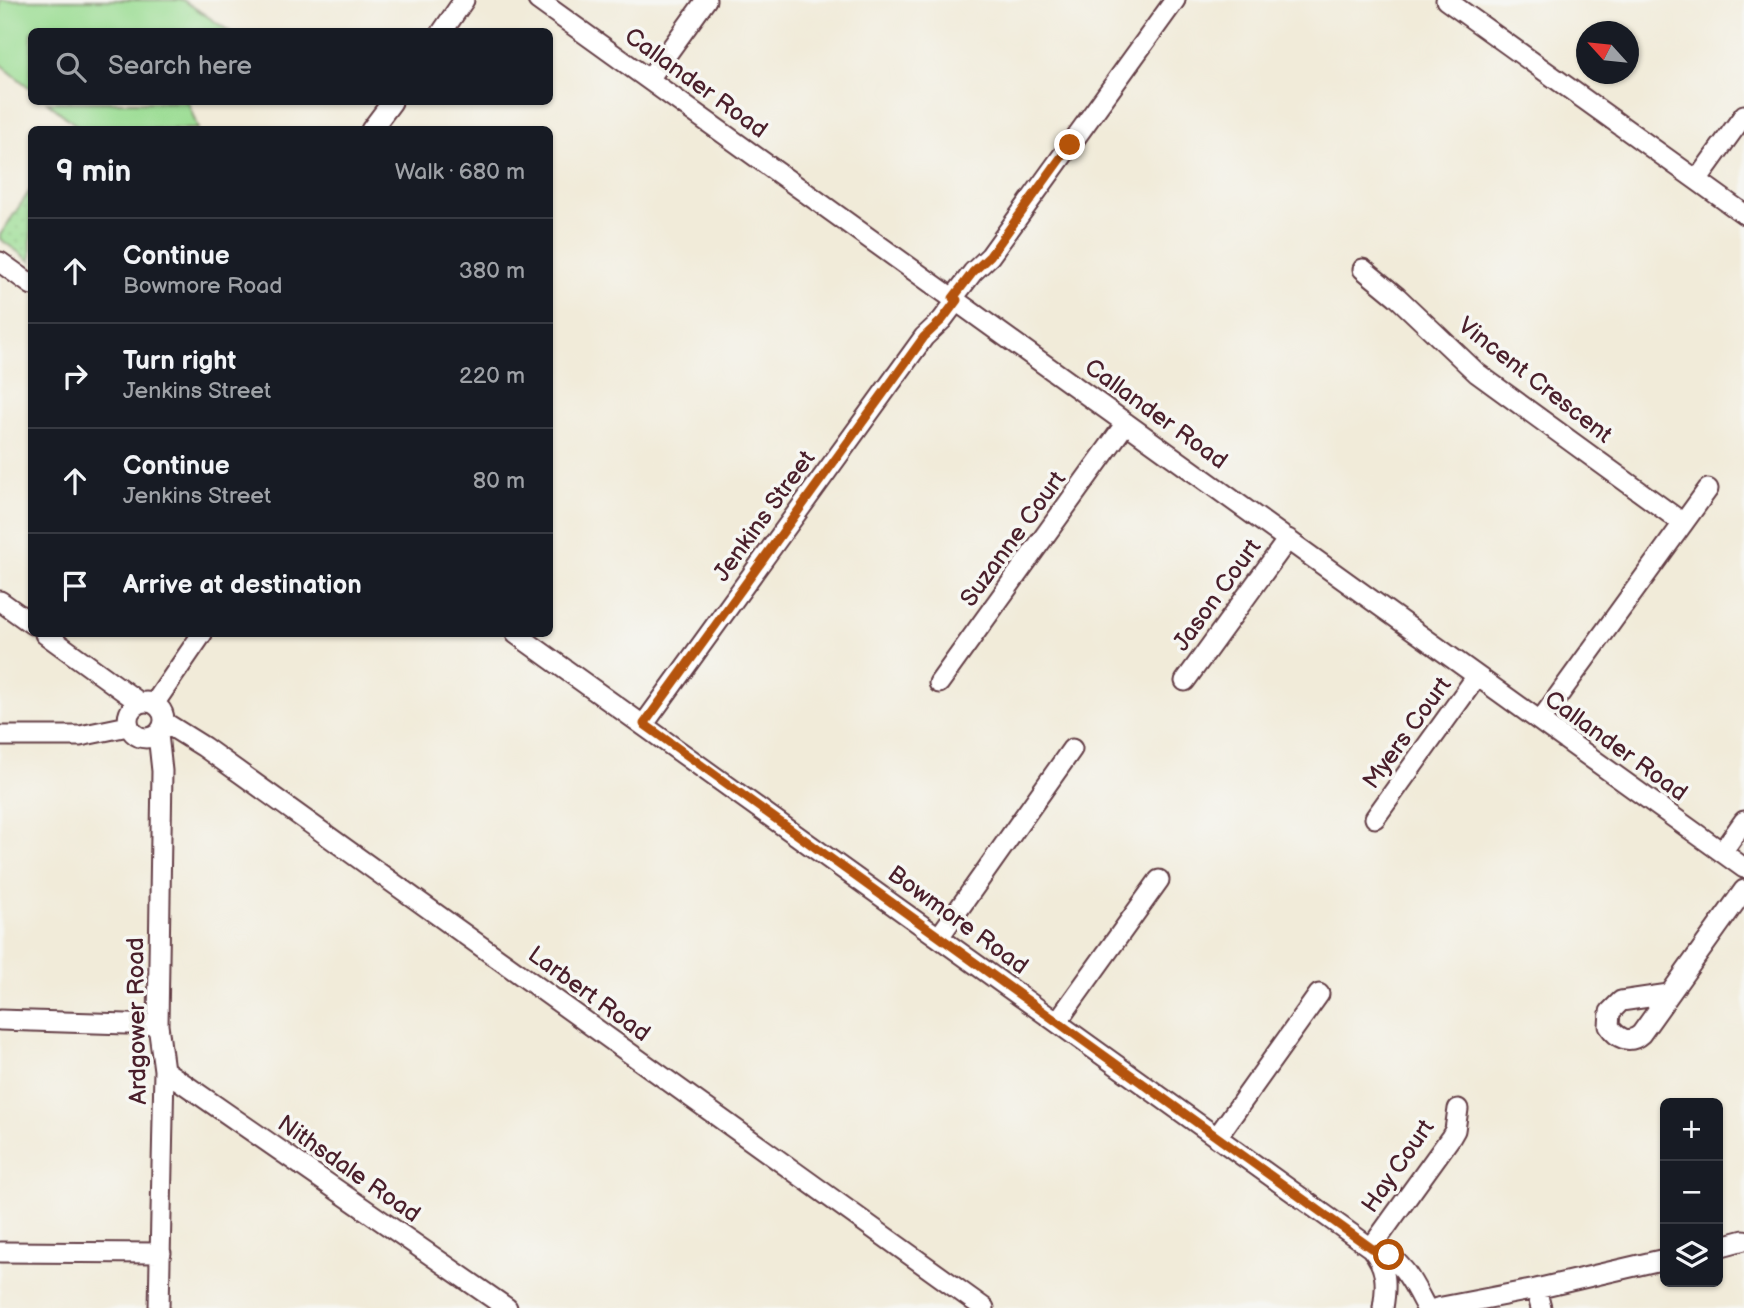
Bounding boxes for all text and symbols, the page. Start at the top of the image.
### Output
street label: Callander Road [619,21,773,145]
north arrow [1576,21,1639,84]
search box [28,28,553,105]
icon: search [52,48,90,86]
text: Search here [108,51,252,82]
route end [1054,129,1085,160]
text: 9 min [56,154,131,190]
text: Walk · 680 m [395,158,525,186]
text: Continue [123,241,230,272]
icon: ahead [56,252,94,290]
text: 380 m [459,257,525,285]
text: Bowmore Road [123,272,283,300]
street label: Vincent Crescent [1452,311,1618,450]
text: Turn right [123,346,236,377]
street label: Callander Road [1079,352,1233,476]
icon: right [56,357,94,395]
text: 220 m [459,362,525,390]
text: Jenkins Street [123,377,271,405]
street label: Jenkins Street [707,444,822,587]
text: Continue [123,451,230,482]
icon: ahead [56,462,94,500]
street label: Suzanne Court [954,465,1072,612]
text: 80 m [473,467,525,495]
text: Jenkins Street [123,482,271,510]
street label: Jason Court [1167,533,1268,657]
icon: arrive [56,567,94,605]
text: Arrive at destination [123,570,362,601]
street label: Myers Court [1357,671,1458,795]
street label: Callander Road [1539,684,1693,808]
street label: Bowmore Road [882,859,1034,981]
street label: Ardgower Road [121,937,153,1105]
street label: Larbert Road [522,940,656,1048]
map controls [1660,1098,1723,1287]
button: + [1660,1098,1723,1161]
street label: Nithsdale Road [272,1109,426,1229]
street label: Hay Court [1355,1113,1441,1218]
button: − [1660,1161,1723,1224]
button: layers [1660,1224,1723,1287]
route start [1373,1239,1404,1270]

